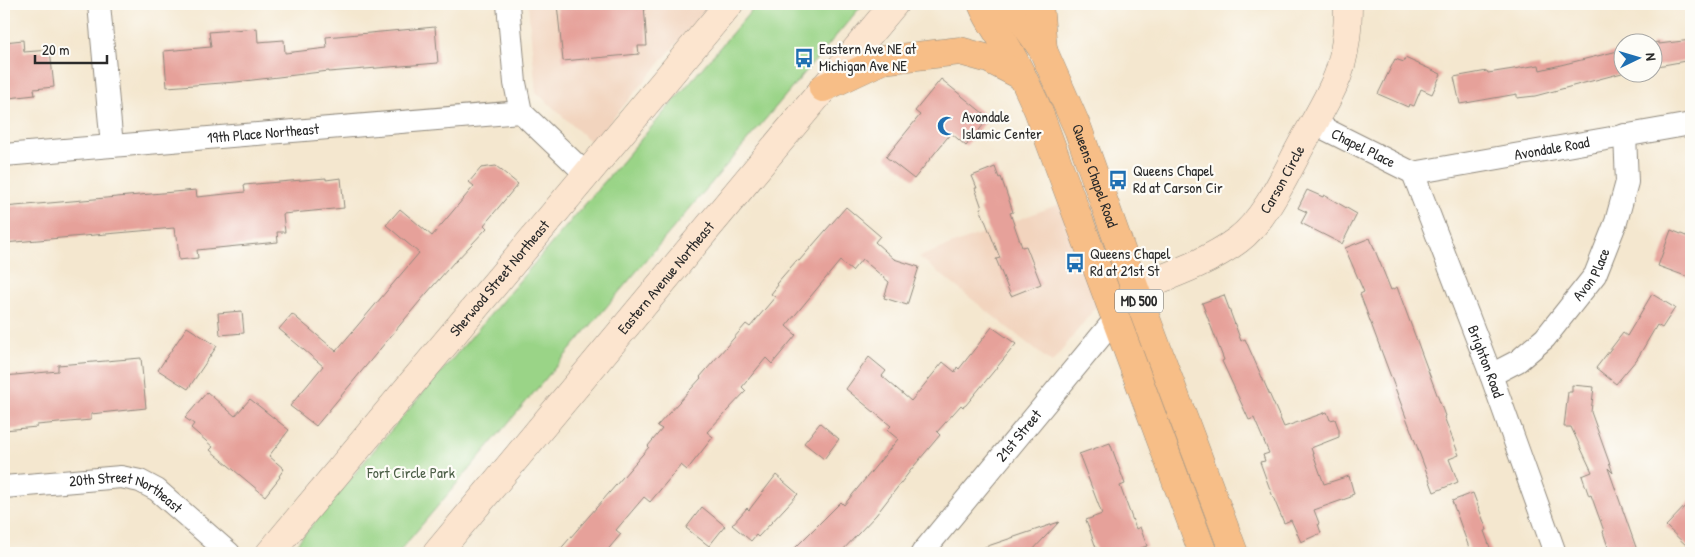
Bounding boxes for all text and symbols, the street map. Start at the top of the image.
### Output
scale bar [35,32,108,64]
north arrow [1612,32,1662,82]
place label: Eastern Ave NE at Michigan Ave NE [819,38,917,76]
text: 20 m [42,39,69,60]
bus stop icon: Eastern Ave NE at Michigan Ave NE [793,47,815,69]
text: N [1642,52,1661,62]
place label: Avondale Islamic Center [962,106,1042,144]
mosque icon: Avondale Islamic Center [936,115,958,137]
street label: 19th Place Northeast [206,118,321,148]
street label: Queens Chapel Road [1067,121,1123,230]
street label: Chapel Place [1328,123,1399,172]
street label: Avondale Road [1513,131,1591,165]
street label: Carson Circle [1254,141,1309,218]
place label: Queens Chapel Rd at Carson Cir [1133,160,1223,198]
bus stop icon: Queens Chapel Rd at Carson Cir [1107,169,1129,191]
street label: Sherwood Street Northeast [444,215,555,341]
street label: Eastern Avenue Northeast [612,216,719,339]
place label: Queens Chapel Rd at 21st St [1090,243,1171,281]
street label: Avon Place [1567,245,1615,305]
bus stop icon: Queens Chapel Rd at 21st St [1064,252,1086,274]
road number: MD 500 [1115,290,1163,312]
street label: Brighton Road [1463,322,1509,401]
street label: 21st Street [991,404,1047,466]
park label: Fort Circle Park [366,462,455,483]
street label: 20th Street Northeast [68,466,188,518]

